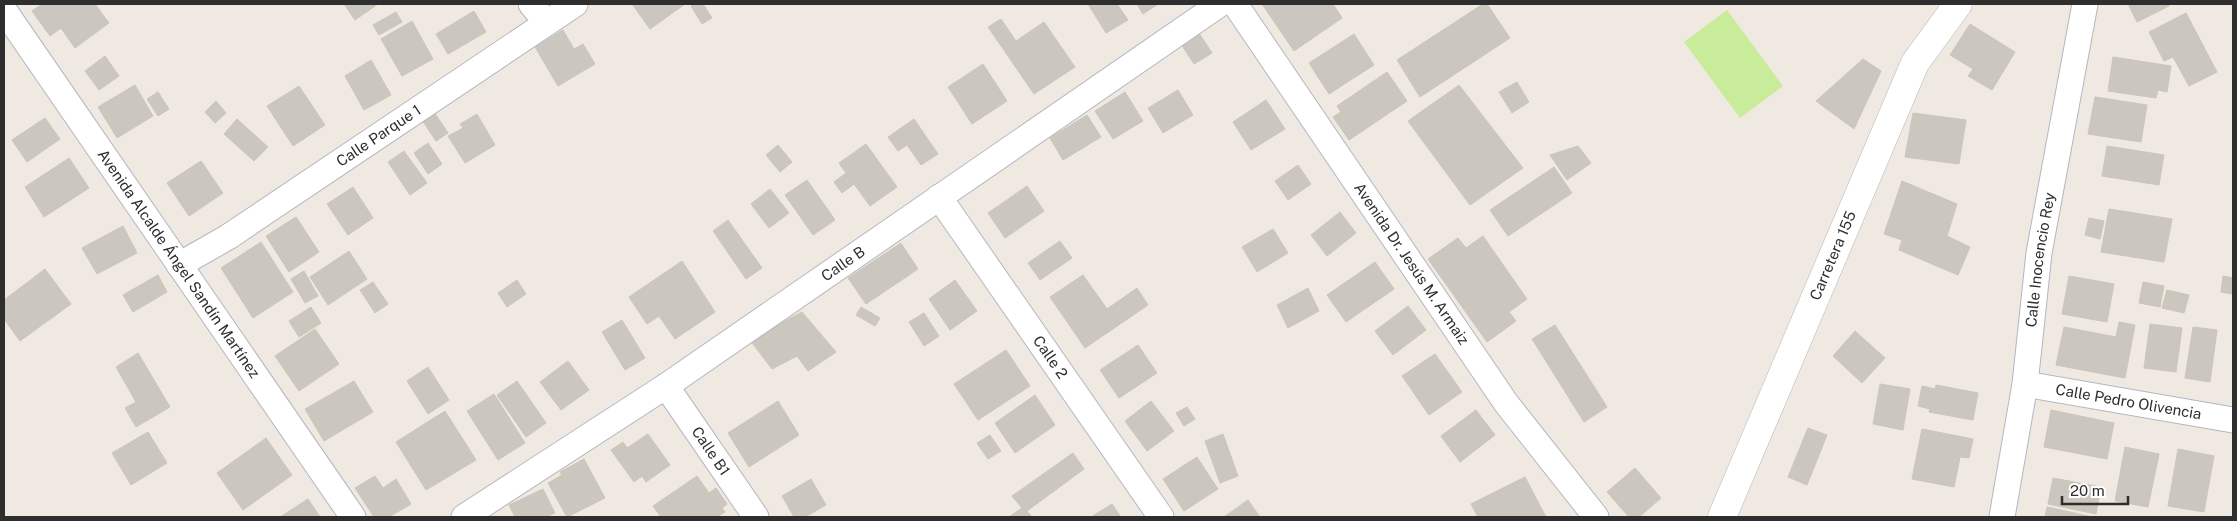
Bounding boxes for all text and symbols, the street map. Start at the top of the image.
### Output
street label: Calle Parque 1 [333,101,424,170]
street label: Avenida Alcalde Ángel Sandín Martínez [95,146,264,381]
street label: Avenida Dr. Jesús M. Armaiz [1351,179,1473,348]
street label: Calle Inocencio Rey [2022,191,2058,328]
street label: Carretera 155 [1806,208,1859,303]
street label: Calle B [818,242,868,284]
street label: Calle 2 [1030,332,1071,382]
street label: Calle Pedro Olivencia [2054,380,2203,422]
street label: Calle B1 [688,423,734,478]
scale bar [2062,474,2128,506]
text: 20 m [2070,482,2105,499]

